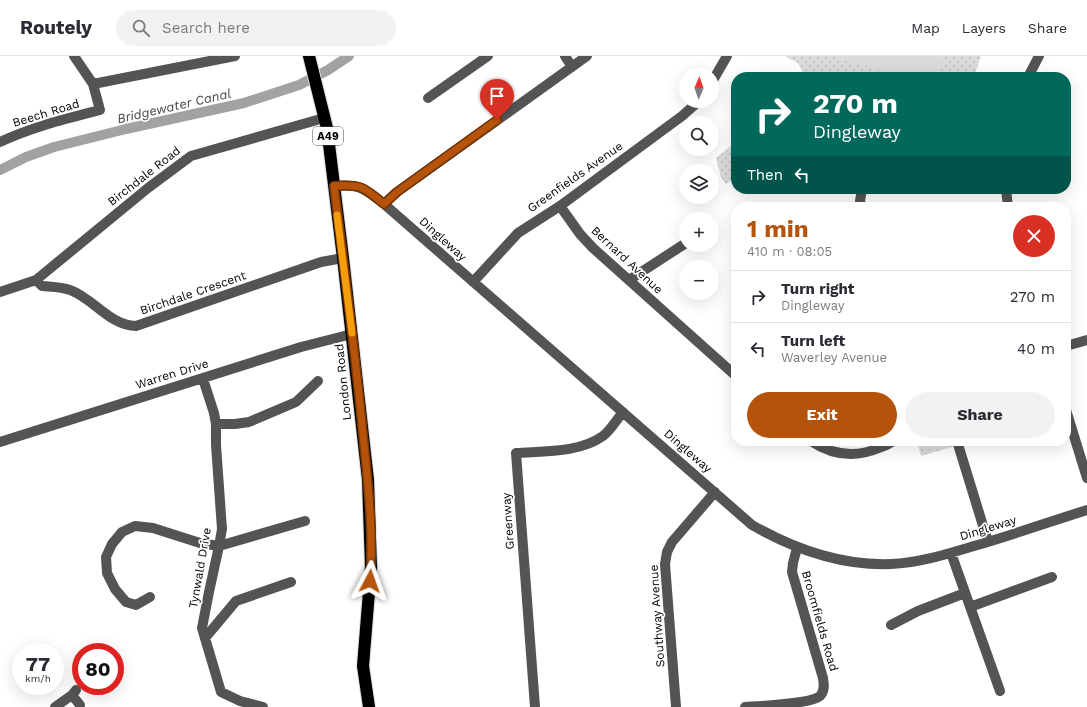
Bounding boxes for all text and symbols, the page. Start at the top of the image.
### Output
search box [116,10,396,46]
text: Routely [20,16,92,39]
icon: search [130,17,152,39]
text: Search here [162,19,250,37]
text: Map [911,20,940,36]
text: Layers [962,20,1006,36]
text: Share [1028,20,1067,36]
north arrow [679,68,719,108]
map controls [679,68,719,300]
pin [480,79,514,120]
icon: arrive [486,85,508,107]
water label: Bridgewater Canal [116,86,233,126]
text: 270 m [813,87,898,120]
icon: right [747,88,799,140]
street label: Beech Road [11,96,81,130]
button: search [679,116,719,156]
text: Dingleway [813,121,901,142]
road number: A49 [313,127,343,145]
street label: Greenfields Avenue [525,139,625,215]
street label: Birchdale Road [105,143,183,209]
button: layers [679,164,719,204]
icon: left [791,164,813,186]
text: Then [747,166,783,184]
button: + [679,212,719,252]
street label: Dingleway [417,214,470,264]
text: 1 min [747,215,809,243]
button: close [1013,215,1055,257]
street label: Bernard Avenue [589,223,666,297]
text: 410 m · 08:05 [747,244,832,259]
button: − [679,260,719,300]
street label: Birchdale Crescent [138,268,248,318]
text: Turn right [781,280,854,298]
icon: right [747,286,769,308]
text: 270 m [1010,288,1055,306]
text: Dingleway [781,298,844,313]
text: Turn left [781,332,845,350]
icon: left [747,338,769,360]
text: 40 m [1017,340,1055,358]
street label: London Road [332,343,354,421]
text: Waverley Avenue [781,350,887,365]
street label: Warren Drive [134,356,210,392]
button: Exit [747,392,897,438]
button: Share [905,392,1055,438]
street label: Dingleway [661,426,715,476]
street label: Greenway [499,491,517,550]
street label: Dingleway [958,513,1019,543]
street label: Tynwald Drive [186,527,214,609]
position arrow [349,560,391,602]
street label: Southway Avenue [646,564,668,668]
street label: Broomfields Road [799,569,841,673]
speed limit sign: 80 [72,643,124,695]
text: 77 [26,652,50,676]
text: km/h [25,673,51,684]

